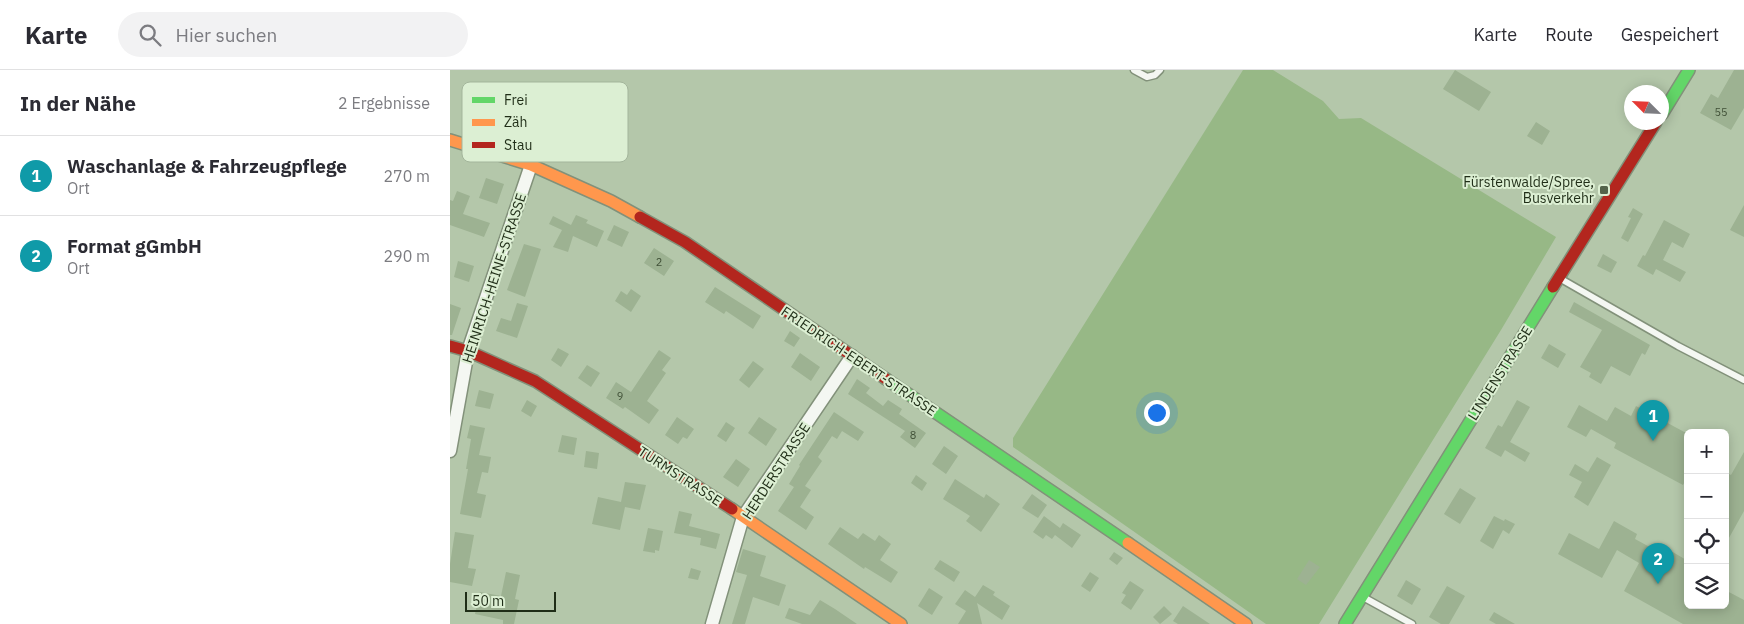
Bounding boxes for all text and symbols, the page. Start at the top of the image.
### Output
search box [118,12,468,57]
text: Karte [25,19,88,51]
icon: search [136,21,164,49]
text: Hier suchen [176,23,277,47]
text: Karte [1474,23,1517,46]
text: Route [1545,23,1593,46]
text: Gespeichert [1621,23,1719,46]
legend [462,82,628,162]
north arrow [1624,85,1669,130]
text: In der Nähe [20,89,136,117]
text: Frei [504,91,528,109]
text: 2 Ergebnisse [338,93,430,113]
house number: 55 [1714,105,1728,119]
text: Zäh [504,113,528,131]
text: Stau [504,136,532,154]
text: Waschanlage & Fahrzeugpflege [67,154,347,178]
text: 1 [31,166,41,186]
text: 270 m [383,166,430,186]
place label: Fürstenwalde/Spree, Busverkehr [1463,173,1594,207]
text: Ort [67,178,90,198]
marker: Fürstenwalde/Spree, Busverkehr [1598,184,1610,196]
street label: HEINRICH-HEINE-STRASSE [458,191,530,365]
text: Format gGmbH [67,234,202,258]
text: 2 [31,246,41,266]
text: 290 m [383,246,430,266]
house number: 2 [656,255,662,269]
text: Ort [67,258,90,278]
street label: FRIEDRICH-EBERT-STRASSE [778,302,940,420]
street label: LINDENSTRASSE [1464,322,1536,424]
house number: 9 [617,389,623,403]
your location [1144,400,1170,426]
pin: 1 [1637,400,1669,441]
street label: HERDERSTRASSE [738,419,814,523]
house number: 8 [910,428,916,442]
map controls [1684,429,1729,609]
button: + [1684,429,1729,474]
street label: TURMSTRASSE [635,442,725,510]
button: − [1684,474,1729,519]
button: locate [1684,519,1729,564]
pin: 2 [1642,543,1674,584]
button: layers [1684,564,1729,609]
scale bar [465,589,556,612]
text: 50 m [472,592,504,610]

